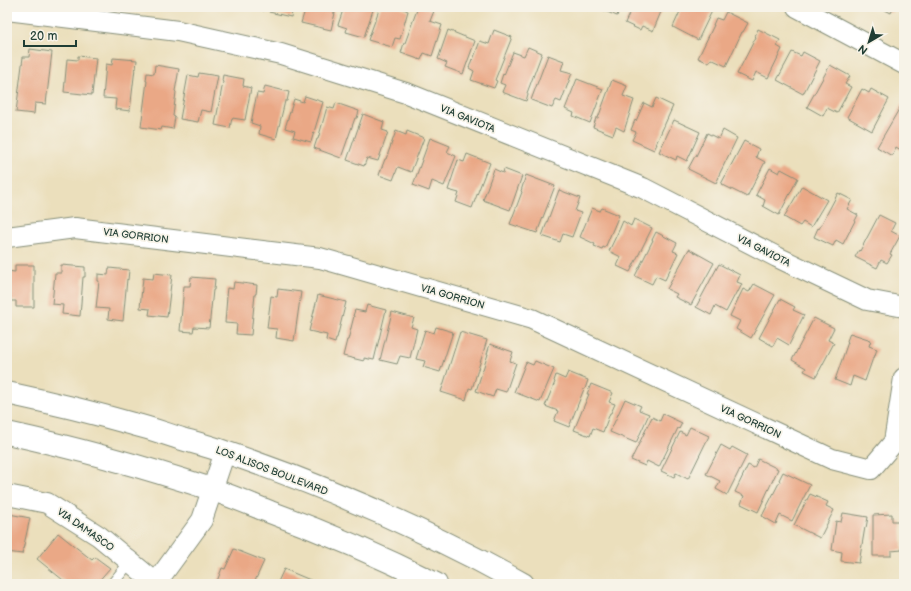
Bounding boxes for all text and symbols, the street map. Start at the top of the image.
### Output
scale bar [24,22,76,48]
north arrow [849,22,889,62]
text: 20 m [30,29,57,44]
text: N [856,42,870,57]
street label: VIA GAVIOTA [438,102,498,136]
street label: VIA GORRION [103,226,169,246]
street label: VIA GAVIOTA [735,232,793,270]
street label: VIA GORRION [420,282,486,312]
street label: VIA GORRION [718,403,783,441]
street label: LOS ALISOS BOULEVARD [214,444,329,498]
street label: VIA DAMASCO [55,506,116,554]

